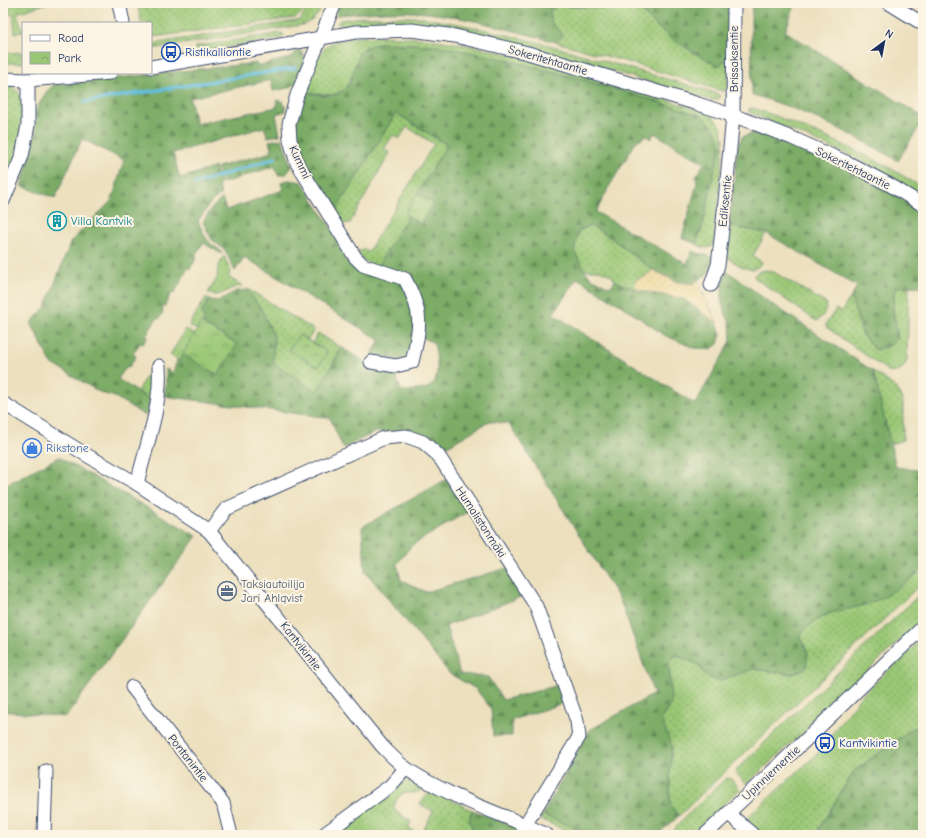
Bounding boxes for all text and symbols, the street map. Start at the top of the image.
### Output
legend [22,22,152,74]
north arrow [864,22,904,62]
street label: Brissaksentie [727,26,741,92]
text: N [883,27,896,41]
text: Road [58,31,84,45]
bus stop icon: Ristikalliontie [160,41,182,63]
street label: Sokeritehtaantie [507,42,589,78]
place label: Ristikalliontie [185,45,251,59]
text: Park [58,51,81,65]
street label: Kummi [286,143,314,181]
street label: Sokeritehtaantie [813,144,893,192]
street label: Ediksentie [715,174,735,228]
building icon: Villa Kantvik [46,210,68,232]
place label: Villa Kantvik [71,214,132,228]
shop icon: Rikstone [21,437,43,459]
place label: Rikstone [46,441,89,455]
street label: Humalistonmäki [453,484,509,560]
place label: Taksiautoilija Jari Ahlqvist [241,577,305,605]
office icon: Taksiautoilija Jari Ahlqvist [216,580,238,602]
street label: Kantvikintie [278,619,324,673]
street label: Pontanintie [165,731,211,785]
bus stop icon: Kantvikintie [814,732,836,754]
place label: Kantvikintie [839,736,897,750]
street label: Upinniementie [739,743,803,803]

